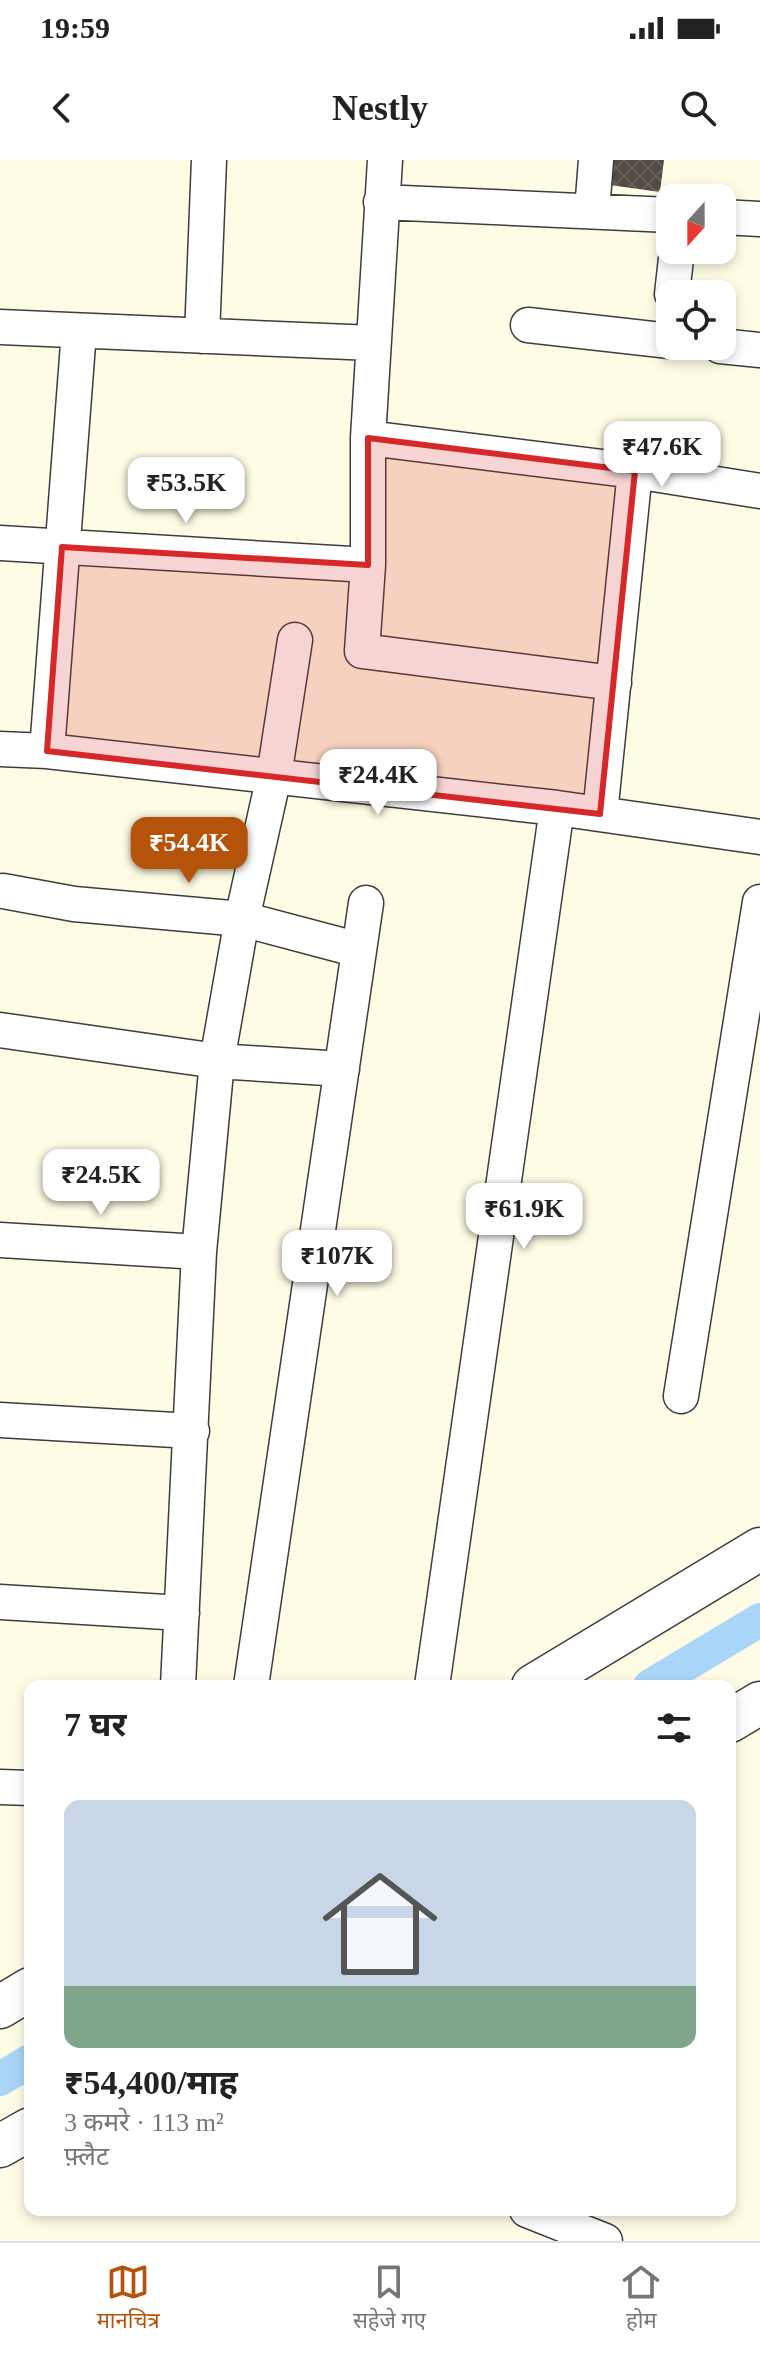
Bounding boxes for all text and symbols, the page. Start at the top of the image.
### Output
text: 19:59 [40,11,110,44]
icon: back [40,86,84,130]
icon: search [676,86,720,130]
text: Nestly [332,88,428,128]
north arrow [656,184,736,264]
map controls [656,184,736,360]
button: locate [656,280,736,360]
pin: ₹47.6K [597,421,727,489]
text: ₹47.6K [622,432,702,461]
pin: ₹53.5K [121,457,251,525]
text: ₹53.5K [146,468,226,497]
pin: ₹24.4K [313,749,443,817]
text: ₹24.4K [338,760,418,789]
pin: ₹54.4K [124,817,254,885]
text: ₹54.4K [149,828,229,857]
pin: ₹24.5K [36,1149,166,1217]
text: ₹24.5K [61,1160,141,1189]
pin: ₹61.9K [459,1183,589,1251]
text: ₹61.9K [484,1194,564,1223]
pin: ₹107K [281,1230,393,1298]
text: ₹107K [300,1241,374,1270]
text: 7 घर [64,1706,127,1743]
icon: filters [652,1706,696,1750]
icon: home [308,1852,452,1996]
text: ₹54,400/माह [64,2064,238,2101]
text: 3 कमरे · 113 m² [64,2108,224,2137]
text: फ़्लैट [64,2142,109,2171]
tab: मानचित्र [97,2260,160,2337]
tab: सहेजे गए [353,2260,426,2337]
tab: होम [619,2260,663,2337]

